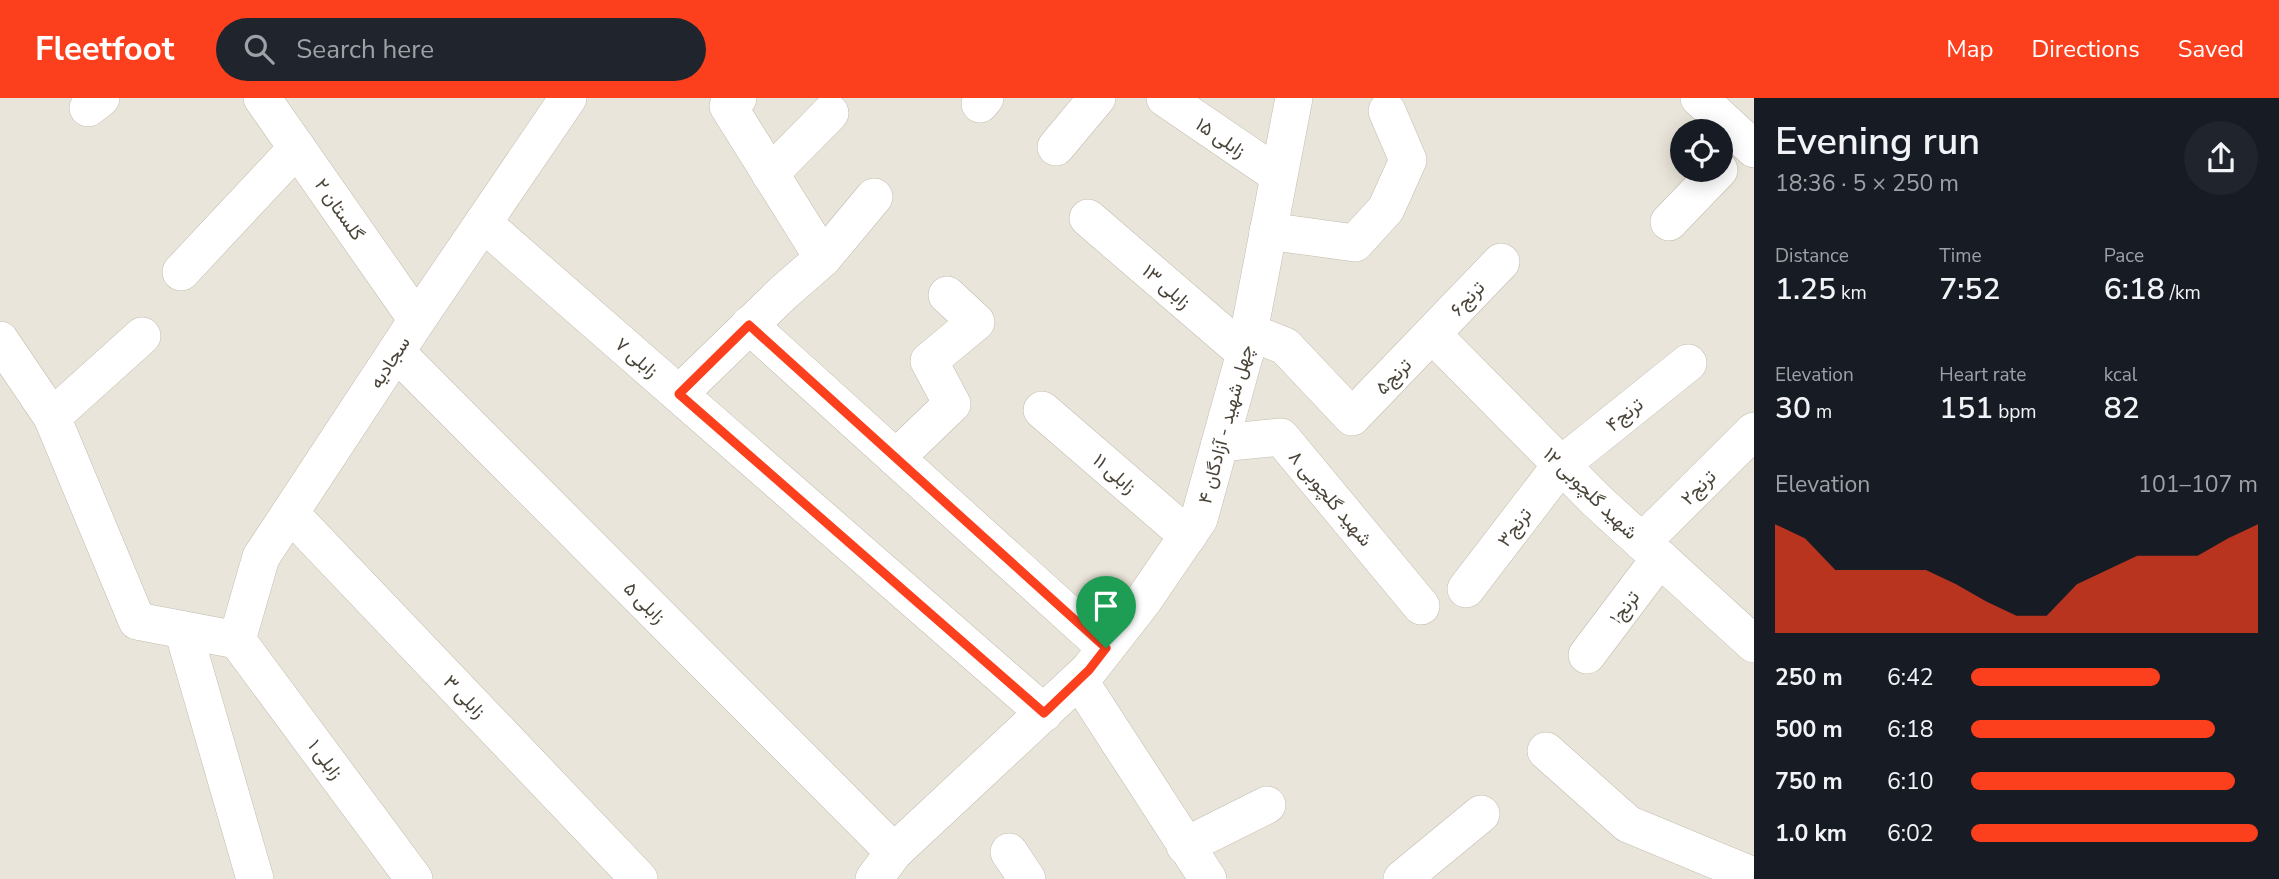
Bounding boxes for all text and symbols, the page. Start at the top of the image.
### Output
search box [216,18,706,81]
text: Fleetfoot [35,27,174,72]
icon: search [240,30,278,68]
text: Search here [296,32,434,67]
text: Map [1946,33,1993,65]
text: Directions [2031,33,2140,65]
text: Saved [2178,33,2244,65]
street label: زابلی ۱۵ [1190,112,1251,164]
text: Evening run [1775,116,1980,167]
map controls [1670,119,1733,182]
button: locate [1670,119,1733,182]
button: share [2184,121,2258,195]
text: 18:36 · 5 × 250 m [1775,168,1959,199]
street label: گلستان ۲ [308,173,370,246]
text: Distance [1775,243,1849,269]
text: Time [1939,243,1982,269]
text: Pace [2104,243,2144,269]
street label: زابلی ۱۳ [1137,258,1196,315]
text: 1.25 [1775,269,1836,310]
text: 7:52 [1939,269,2000,310]
text: 6:18 [2104,269,2165,310]
street label: ترنج۶ [1445,275,1491,322]
text: km [1836,280,1867,306]
text: /km [2165,280,2201,306]
street label: سجادیه [363,331,416,394]
street label: زابلی ۷ [609,332,664,384]
street label: چهل شهید - آزادگان ۴ [1192,342,1260,507]
street label: ترنج۵ [1370,353,1418,401]
text: Elevation [1775,362,1854,388]
text: Heart rate [1939,362,2026,388]
text: kcal [2104,362,2137,388]
text: 30 [1775,388,1811,429]
text: 151 [1939,388,1993,429]
text: 82 [2104,388,2140,429]
street label: ترنج۴ [1600,392,1649,438]
text: m [1811,399,1832,425]
text: bpm [1993,399,2037,425]
street label: شهید گلچوبی ۱۲ [1537,442,1643,546]
street label: شهید گلچوبی ۸ [1282,445,1378,552]
street label: زابلی ۱۱ [1087,448,1142,500]
street label: ترنج۲ [1675,464,1722,511]
text: Elevation [1775,469,1870,500]
text: 101–107 m [2138,469,2258,500]
street label: ترنج۳ [1492,503,1538,553]
street label: زابلی ۵ [618,576,671,629]
pin [1076,576,1136,648]
street label: ترنج۱ [1604,585,1646,630]
icon: arrive [1087,587,1125,625]
text: 250 m [1775,662,1843,693]
text: 6:42 [1887,662,1934,693]
street label: زابلی ۳ [437,669,491,724]
text: 500 m [1775,714,1843,745]
text: 6:18 [1887,714,1934,745]
street label: زابلی ۱ [302,734,349,785]
text: 750 m [1775,766,1843,797]
text: 6:10 [1887,766,1934,797]
text: 1.0 km [1775,818,1847,849]
text: 6:02 [1887,818,1934,849]

